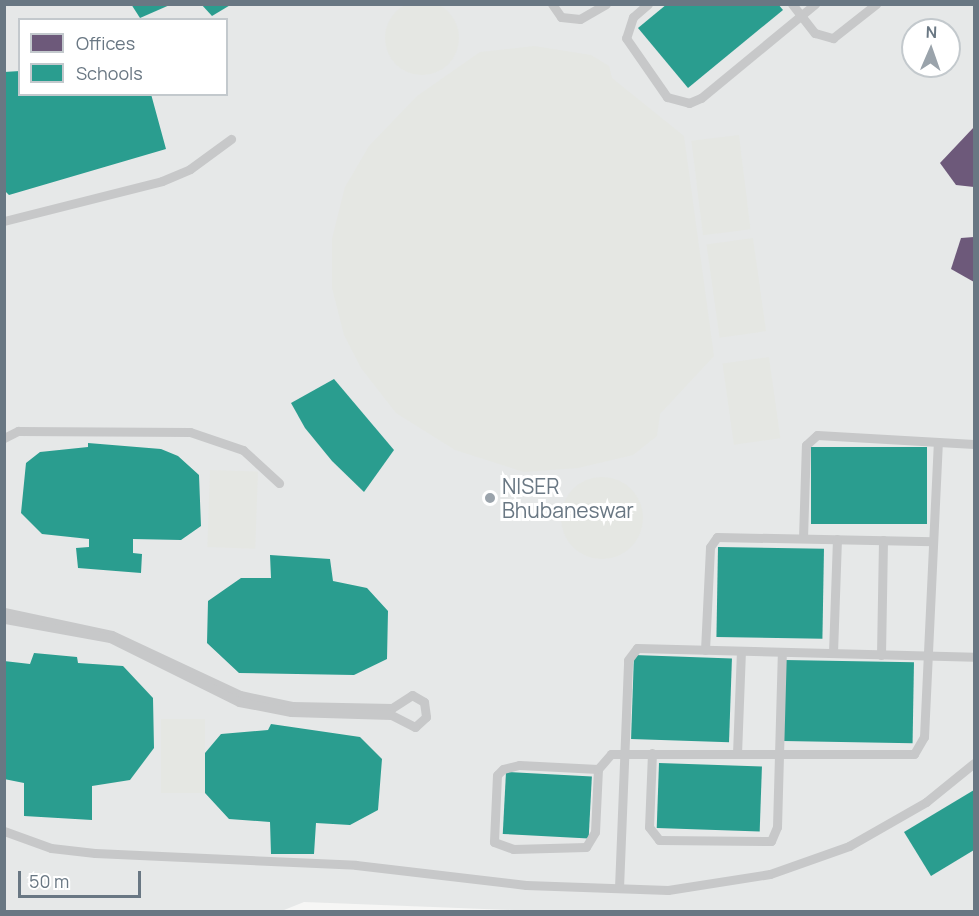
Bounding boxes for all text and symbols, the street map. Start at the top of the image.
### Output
legend [18,18,228,96]
north arrow [901,18,961,78]
text: N [925,21,938,43]
text: Offices [76,31,135,55]
text: Schools [76,61,143,85]
place label: NISER Bhubaneswar [502,473,634,523]
marker: NISER Bhubaneswar [483,491,497,505]
scale bar [21,859,144,897]
text: 50 m [29,869,69,893]

